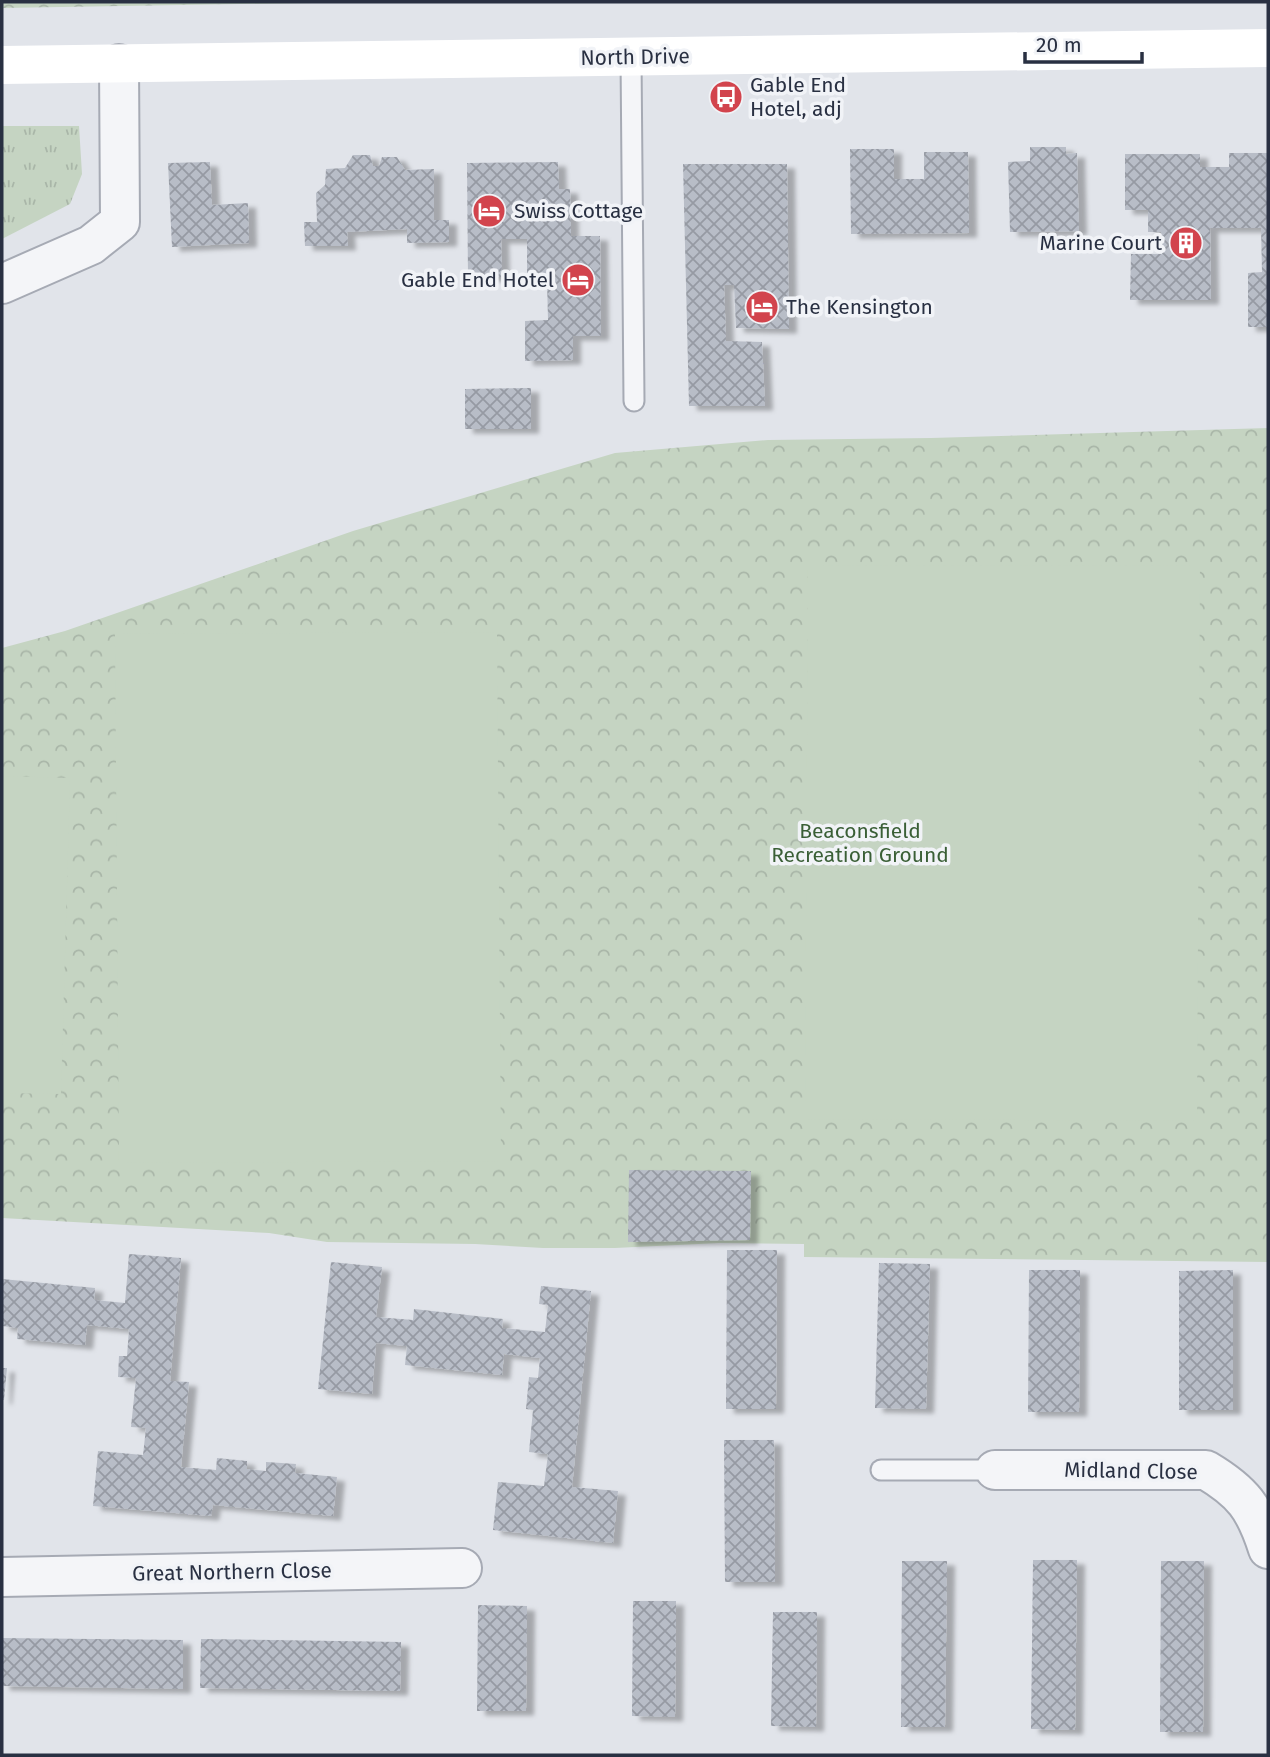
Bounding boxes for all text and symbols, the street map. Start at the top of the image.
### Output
scale bar [1025,21,1142,65]
text: 20 m [1036,32,1082,58]
street label: North Drive [580,43,690,71]
place label: Gable End Hotel, adj [750,72,846,122]
bus stop icon: Gable End Hotel, adj [707,78,745,116]
hotel icon: Swiss Cottage [470,192,508,230]
place label: Swiss Cottage [514,198,643,224]
building icon: Marine Court [1167,224,1205,262]
place label: Marine Court [1039,230,1162,256]
hotel icon: Gable End Hotel [559,261,597,299]
place label: Gable End Hotel [401,267,554,293]
hotel icon: The Kensington [743,288,781,326]
place label: The Kensington [786,294,933,320]
park label: Beaconsfield Recreation Ground [771,818,949,868]
street label: Midland Close [1064,1457,1198,1485]
street label: Great Northern Close [132,1557,332,1587]

